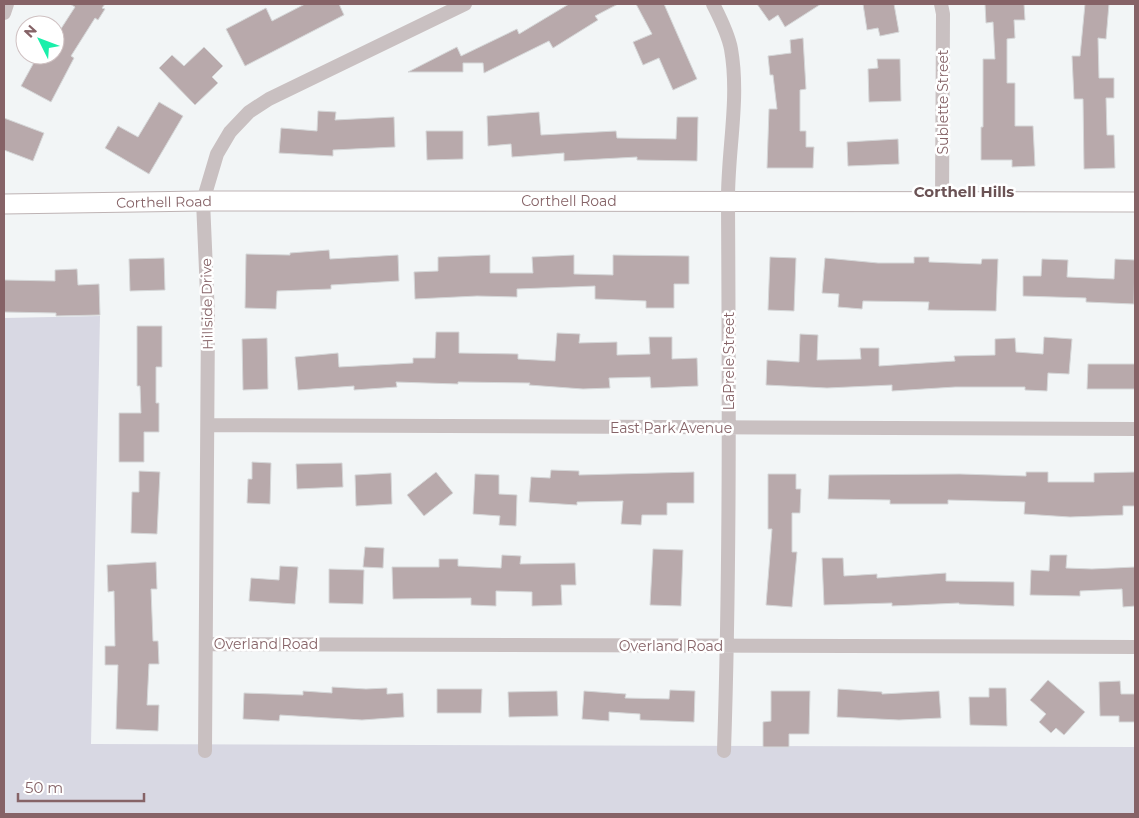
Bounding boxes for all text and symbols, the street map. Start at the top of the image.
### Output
north arrow [15,15,65,65]
text: N [20,21,41,42]
street label: Sublette Street [934,49,952,155]
district label: Corthell Hills [914,182,1014,201]
street label: Corthell Road [116,192,212,212]
street label: Corthell Road [521,192,617,210]
street label: Hillside Drive [197,258,217,350]
street label: LaPrele Street [720,312,738,410]
street label: East Park Avenue [610,419,732,437]
street label: Overland Road [214,635,318,653]
street label: Overland Road [619,637,723,655]
scale bar [18,770,144,802]
text: 50 m [25,778,63,797]

